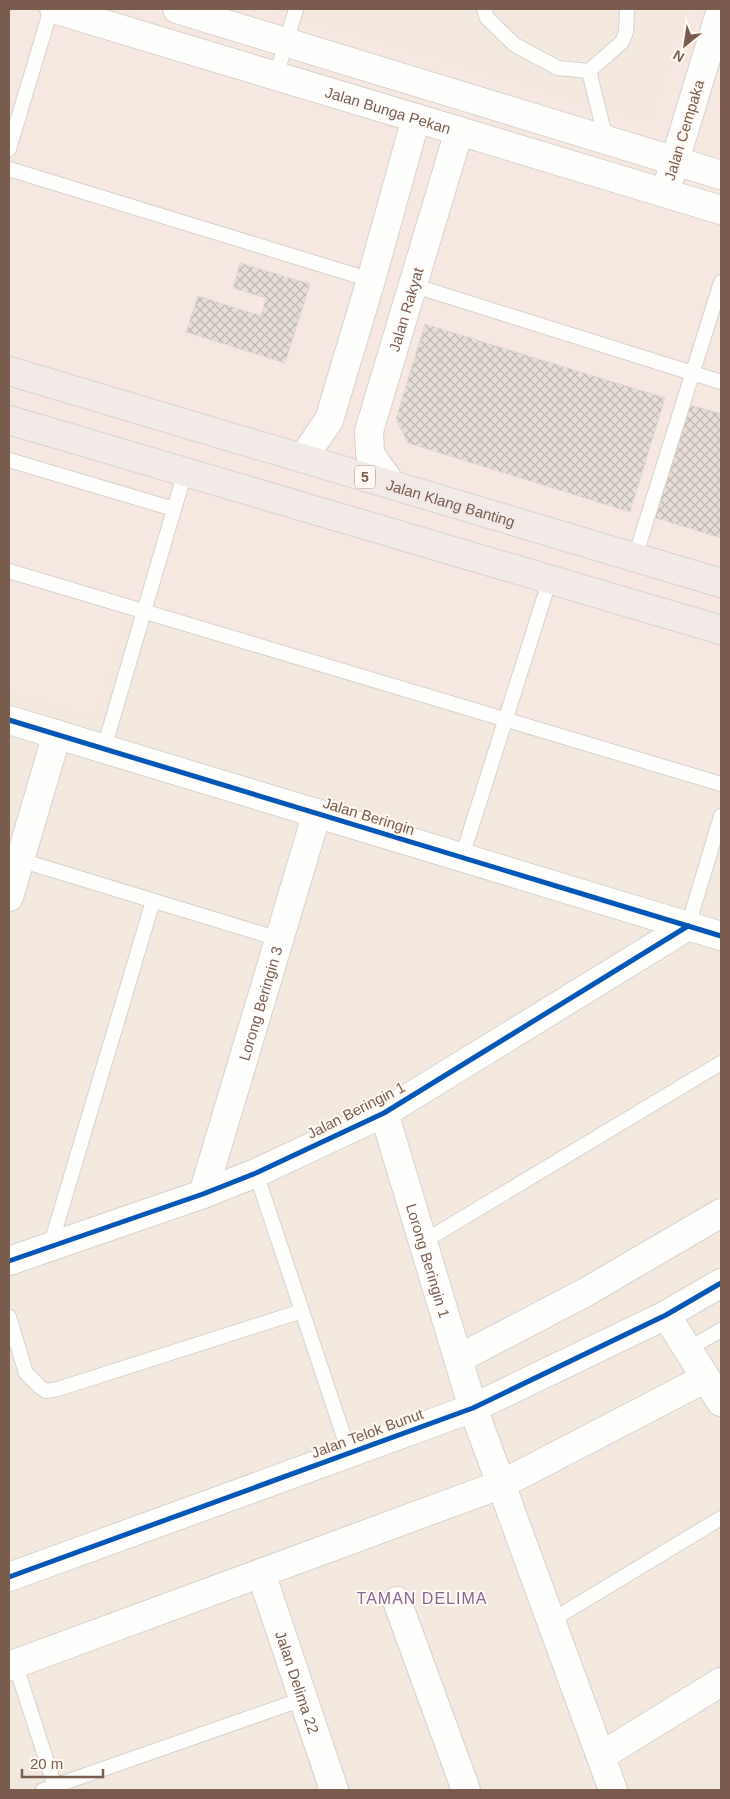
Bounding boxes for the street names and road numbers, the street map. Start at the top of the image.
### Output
street label: Jalan Cempaka [661,77,708,182]
street label: Jalan Bunga Pekan [323,83,453,137]
street label: Jalan Rakyat [385,265,426,353]
road number: 5 [355,466,375,488]
street label: Jalan Klang Banting [384,475,517,530]
street label: Jalan Beringin [321,794,417,838]
street label: Lorong Beringin 3 [235,944,285,1063]
street label: Jalan Beringin 1 [304,1078,408,1142]
street label: Lorong Beringin 1 [403,1201,454,1320]
street label: Jalan Telok Bunut [309,1405,426,1461]
street label: Jalan Delima 22 [272,1628,323,1736]

